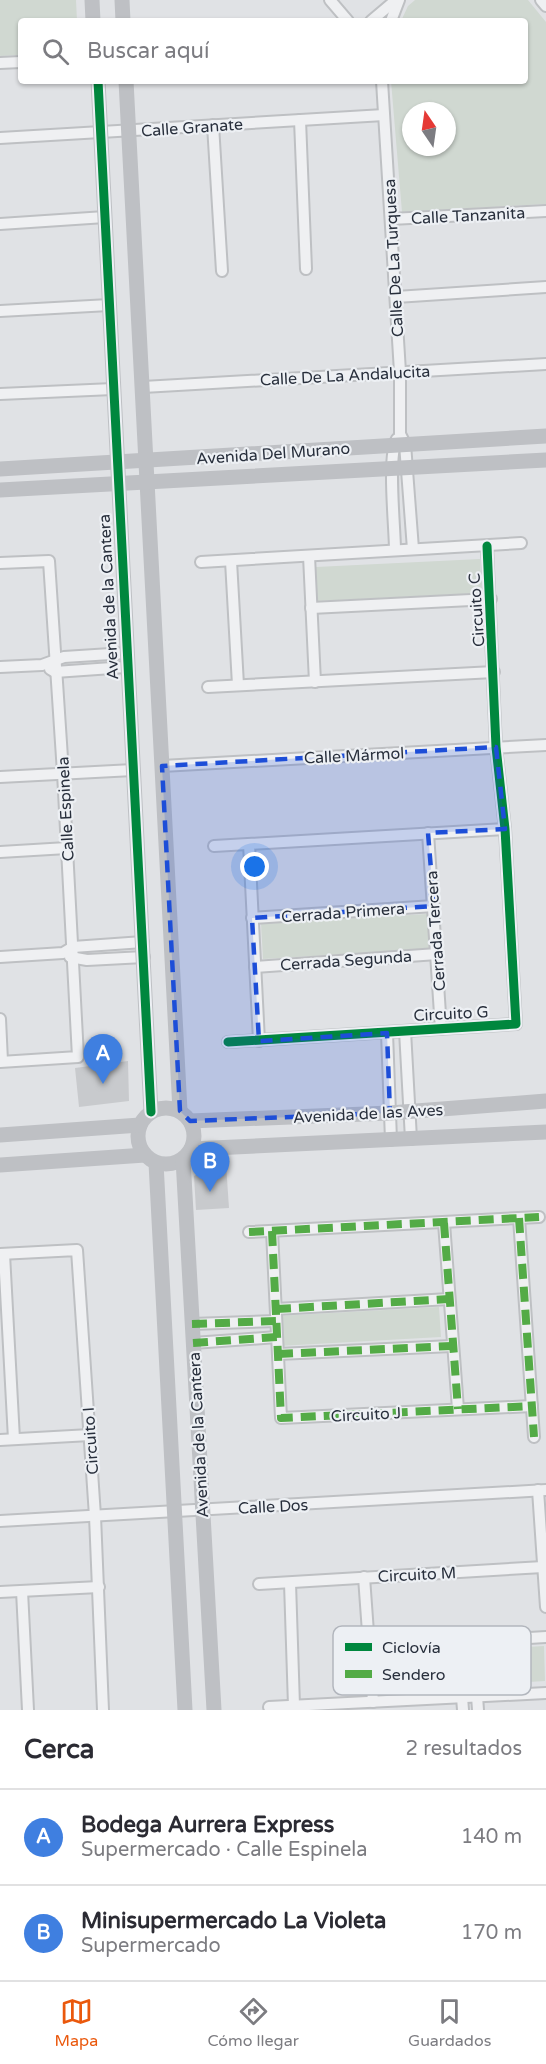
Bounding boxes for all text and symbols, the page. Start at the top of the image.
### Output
search box [18,18,528,84]
icon: search [39,35,72,68]
text: Buscar aquí [87,38,209,64]
north arrow [402,102,456,156]
street label: Calle Granate [140,114,244,142]
street label: Calle De La Turquesa [380,178,408,338]
street label: Calle Tanzanita [410,203,526,229]
street label: Calle De La Andalucita [259,362,431,390]
street label: Avenida Del Murano [195,439,351,469]
street label: Avenida de la Cantera [95,514,123,680]
street label: Circuito C [464,572,490,648]
street label: Calle Mármol [303,743,405,769]
street label: Calle Espinela [53,756,79,862]
your location [240,852,269,881]
street label: Cerrada Tercera [422,870,450,992]
street label: Cerrada Primera [281,899,406,927]
street label: Cerrada Segunda [280,946,413,976]
street label: Circuito G [413,1002,489,1026]
pin: A [84,1034,122,1084]
street label: Avenida de las Aves [292,1100,444,1128]
pin: B [190,1142,230,1192]
street label: Avenida de la Cantera [185,1352,213,1518]
street label: Circuito J [330,1403,402,1427]
street label: Circuito I [79,1406,103,1475]
street label: Calle Dos [237,1495,309,1519]
street label: Circuito M [377,1563,457,1587]
legend [333,1626,531,1695]
text: Ciclovía [382,1638,441,1658]
text: Sendero [382,1665,445,1685]
text: Cerca [24,1734,94,1765]
text: 2 resultados [406,1737,522,1761]
text: Bodega Aurrera Express [81,1812,334,1838]
text: A [36,1825,51,1849]
text: 140 m [461,1825,522,1849]
text: Supermercado · Calle Espinela [81,1838,367,1862]
text: Minisupermercado La Violeta [81,1908,386,1934]
text: B [37,1921,50,1945]
text: 170 m [461,1921,522,1945]
text: Supermercado [81,1934,221,1958]
tab: Mapa [55,1995,98,2051]
tab: Cómo llegar [207,1995,299,2051]
tab: Guardados [408,1995,491,2051]

